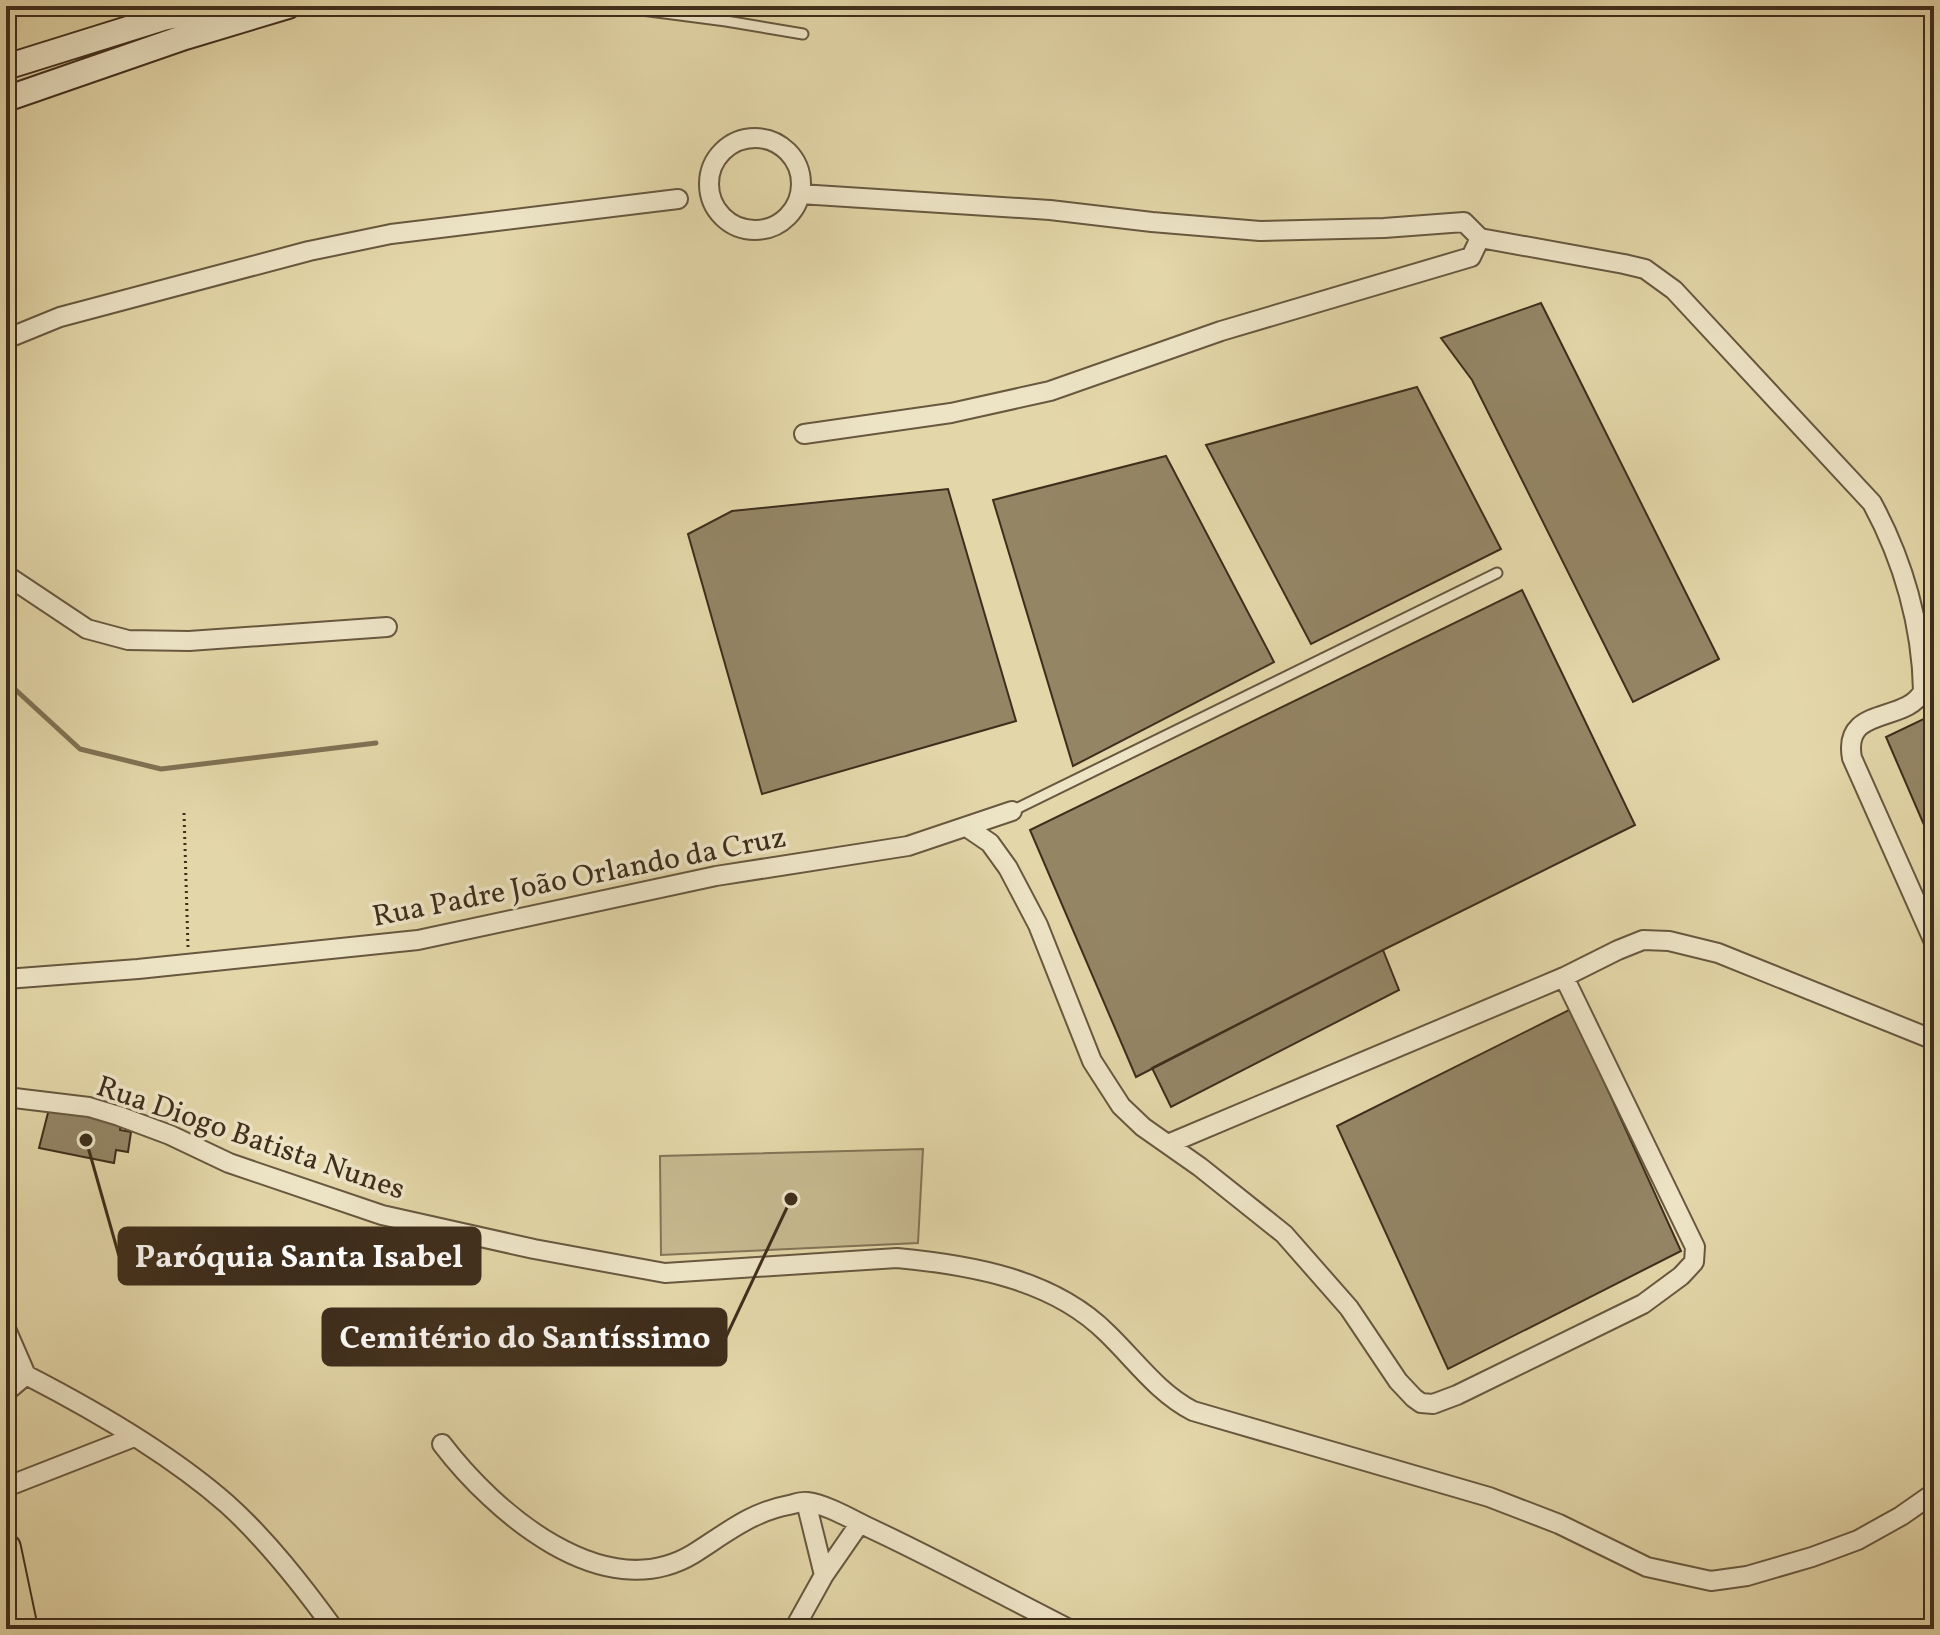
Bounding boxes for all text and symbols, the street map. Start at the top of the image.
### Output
street label: Rua Padre João Orlando da Cruz [369,817,790,939]
street label: Rua Diogo Batista Nunes [90,1066,410,1211]
callout: Paróquia Santa Isabel [119,1228,480,1284]
text: Paróquia Santa Isabel [135,1237,463,1281]
callout: Cemitério do Santíssimo [323,1309,726,1365]
text: Cemitério do Santíssimo [339,1318,711,1362]

